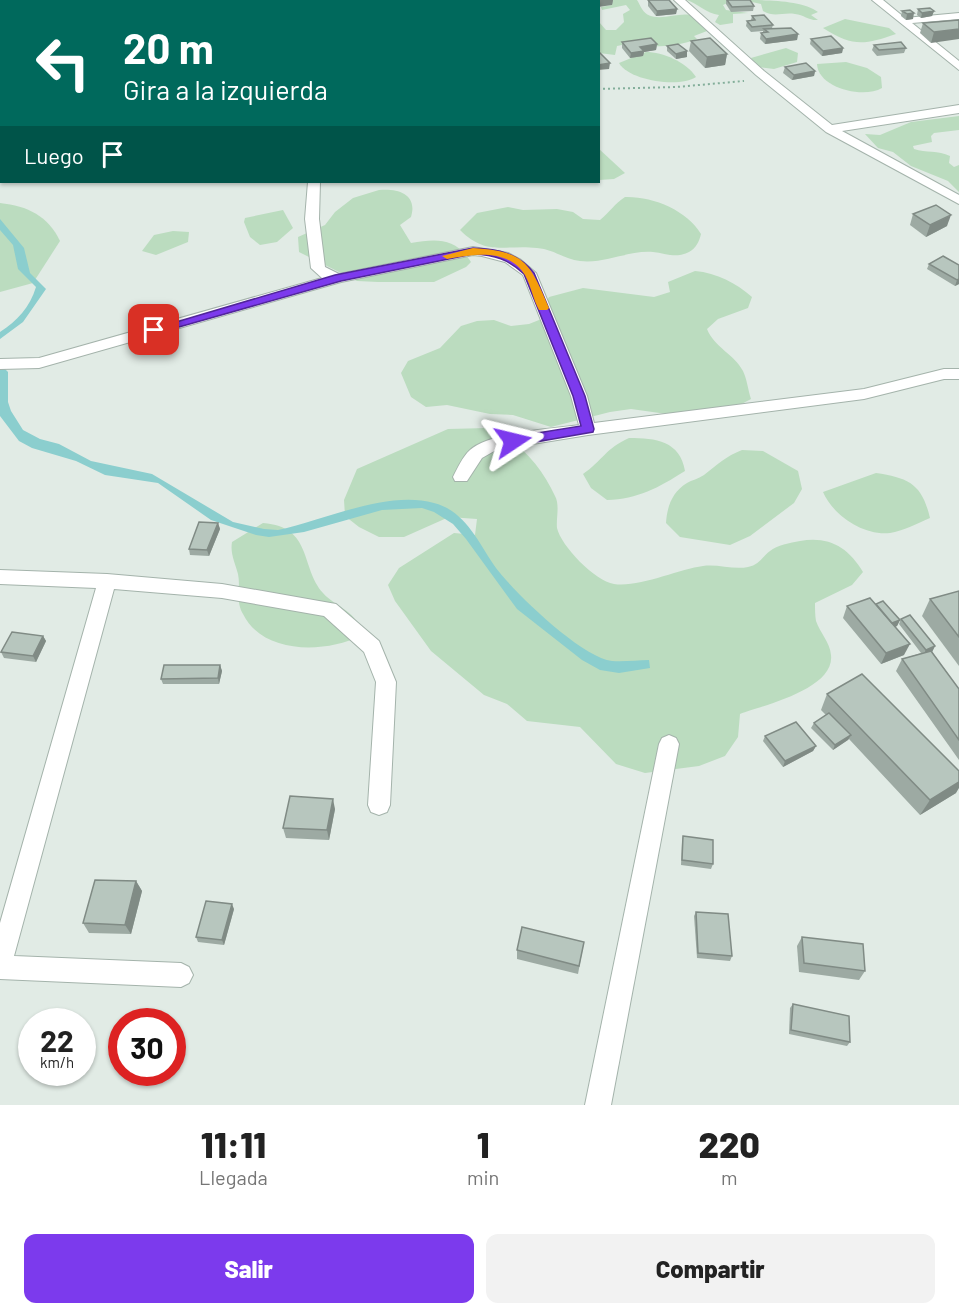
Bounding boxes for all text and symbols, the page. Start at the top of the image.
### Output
text: 20 m [123,22,214,72]
icon: left [24,24,102,102]
text: Gira a la izquierda [123,73,328,105]
icon: arrive [96,138,129,171]
text: Luego [24,142,84,168]
pin [128,304,179,355]
icon: arrive [137,313,170,346]
position arrow [481,409,545,473]
speed limit sign: 30 [108,1008,186,1086]
text: 22 [40,1022,74,1058]
text: km/h [40,1053,74,1071]
text: 11:11 [201,1122,266,1165]
text: 1 [477,1122,490,1165]
text: 220 [698,1122,760,1165]
text: Llegada [199,1165,268,1189]
text: min [467,1165,499,1189]
text: m [721,1165,737,1189]
button: Salir [24,1234,474,1303]
button: Compartir [486,1234,935,1303]

